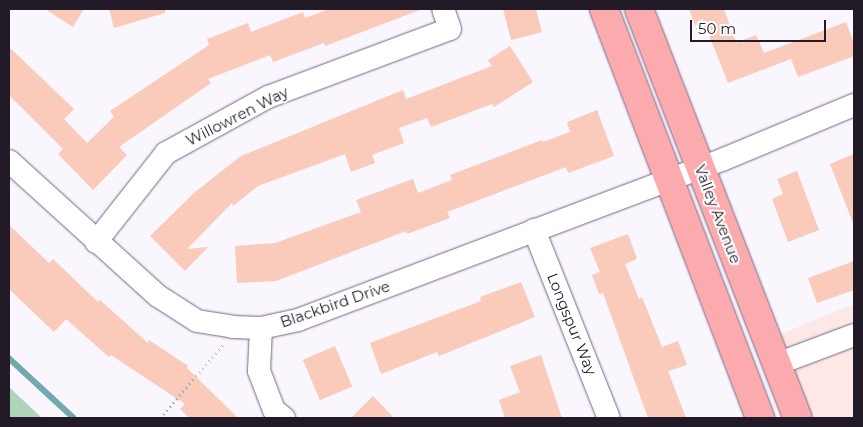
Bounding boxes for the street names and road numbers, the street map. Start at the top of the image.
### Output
street label: Willowren Way [183,82,291,150]
street label: Valley Avenue [691,162,745,266]
street label: Longspur Way [543,270,601,378]
street label: Blackbird Drive [278,277,392,331]

